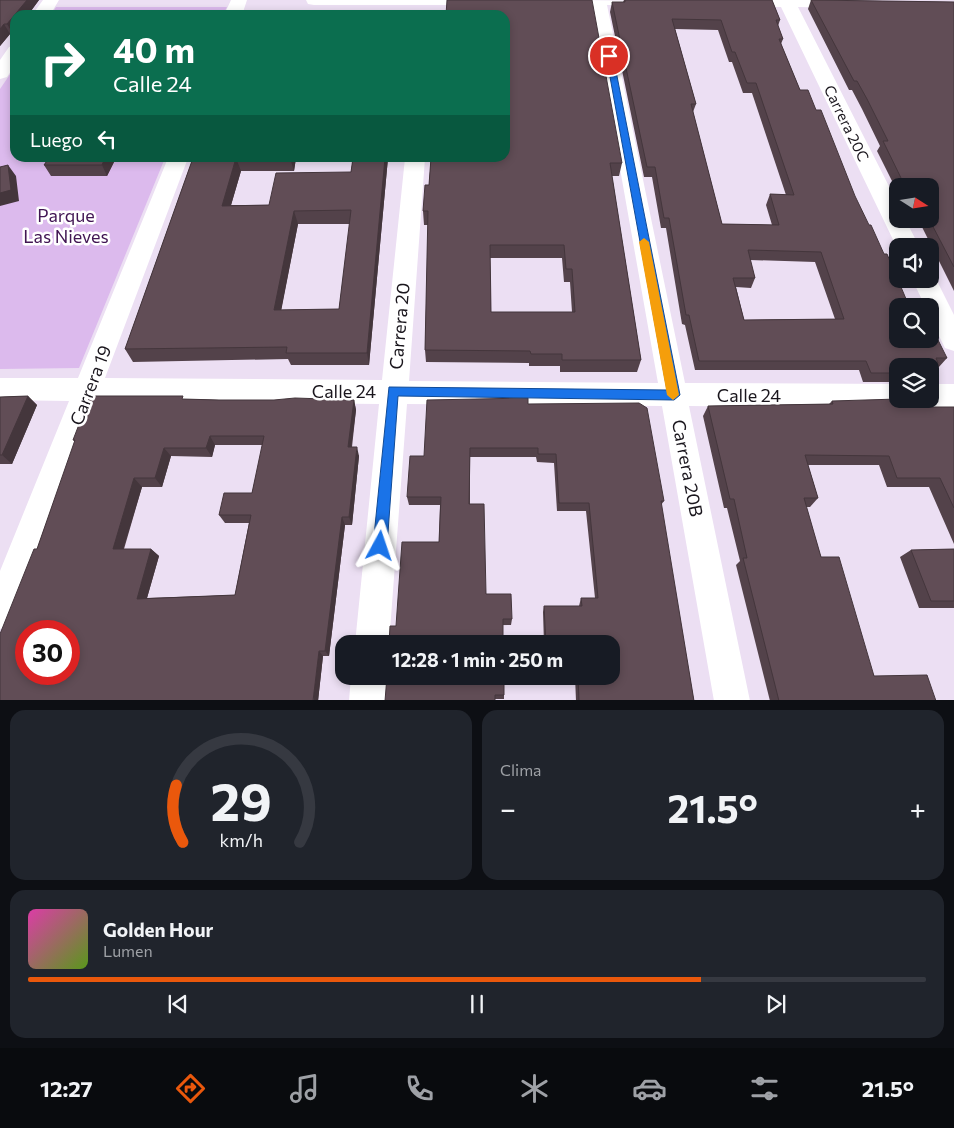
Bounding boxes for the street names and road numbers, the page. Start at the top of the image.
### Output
street label: Carrera 20C [821,82,873,164]
street label: Carrera 20 [384,282,414,370]
street label: Carrera 19 [65,342,115,428]
street label: Calle 24 [312,380,376,402]
street label: Calle 24 [717,384,781,406]
street label: Carrera 20B [668,418,708,518]

